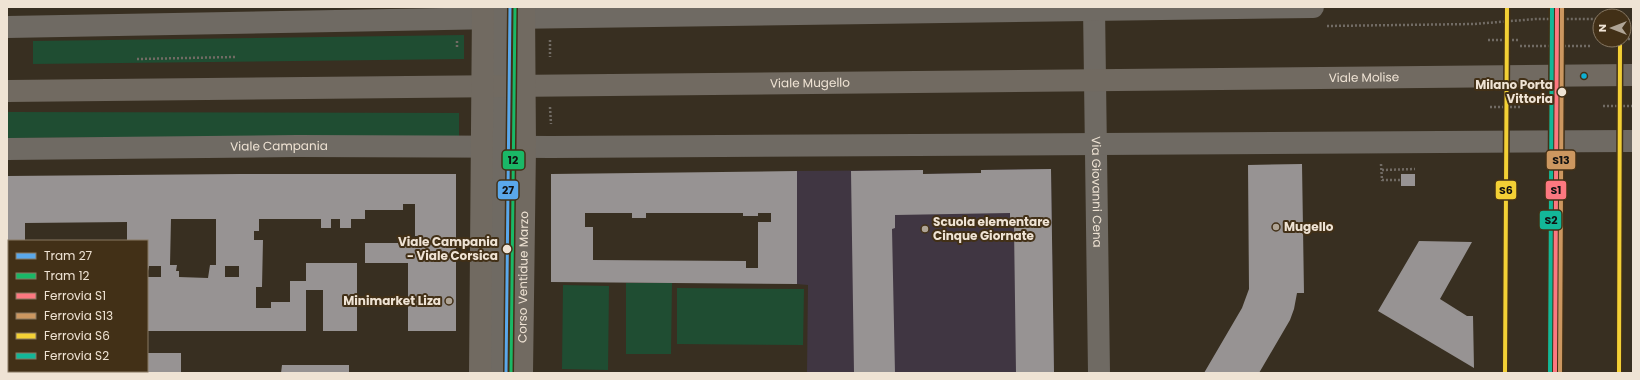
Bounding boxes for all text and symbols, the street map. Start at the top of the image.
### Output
north arrow [1592,8,1632,48]
text: N [1594,24,1610,32]
street label: Viale Molise [1329,68,1399,86]
unlabelled marker [1579,71,1589,81]
street label: Viale Mugello [770,74,850,91]
place label: Milano Porta Vittoria [1475,76,1553,107]
marker: Milano Porta Vittoria [1556,86,1568,98]
street label: Via Giovanni Cena [1088,136,1106,248]
street label: Viale Campania [230,137,328,155]
line badge: 12 [502,150,525,170]
line badge: S13 [1546,150,1576,170]
text: 12 [508,152,518,168]
text: S13 [1552,152,1570,168]
line badge: 27 [497,180,519,200]
line badge: S6 [1495,180,1517,200]
line badge: S1 [1545,180,1567,200]
text: 27 [502,182,514,198]
text: S6 [1499,182,1513,198]
text: S1 [1551,182,1561,198]
line badge: S2 [1539,210,1562,230]
street label: Corso Ventidue Marzo [513,211,532,343]
text: S2 [1544,212,1558,228]
place label: Scuola elementare Cinque Giornate [933,213,1050,244]
place label: Mugello [1284,218,1334,235]
marker: Mugello [1271,222,1281,232]
marker: Scuola elementare Cinque Giornate [920,224,930,234]
place label: Viale Campania - Viale Corsica [398,233,498,264]
legend [8,240,148,372]
marker: Viale Campania - Viale Corsica [501,243,513,255]
text: Tram 27 [44,247,93,264]
text: Tram 12 [44,267,89,284]
text: Ferrovia S1 [44,287,106,304]
place label: Minimarket Liza [343,292,441,309]
marker: Minimarket Liza [444,296,454,306]
text: Ferrovia S13 [44,307,113,324]
text: Ferrovia S6 [44,327,110,344]
text: Ferrovia S2 [44,347,109,364]

